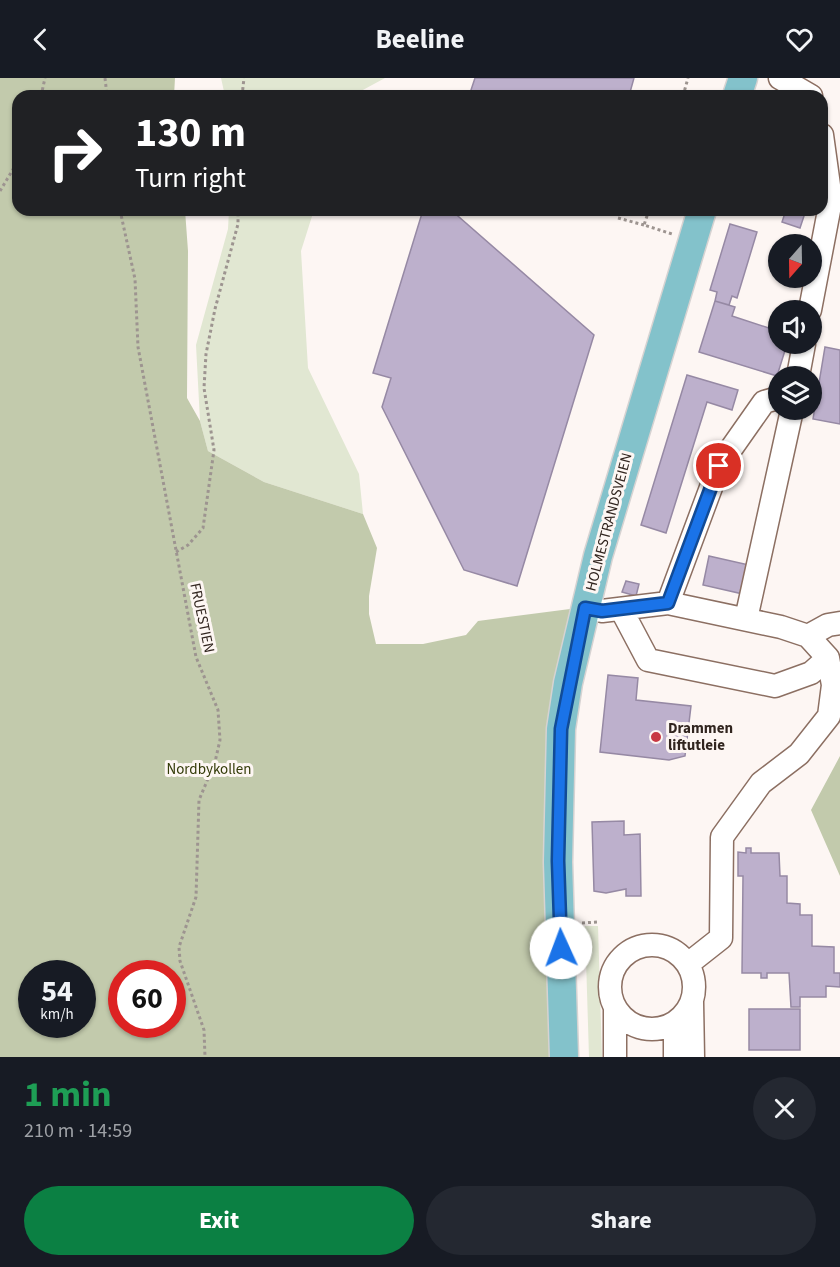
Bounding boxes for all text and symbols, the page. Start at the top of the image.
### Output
text: Beeline [376,20,464,59]
icon: back [24,23,57,56]
icon: heart [783,23,816,56]
text: 130 m [135,103,246,163]
icon: right [36,114,114,192]
text: Turn right [135,159,246,198]
north arrow [768,234,822,288]
map controls [768,234,822,420]
button: sound [768,300,822,354]
button: layers [768,366,822,420]
pin [693,440,744,491]
icon: arrive [702,449,735,482]
street label: HOLMESTRANDSVEIEN [580,451,638,593]
street label: FRUESTIEN [184,581,220,655]
place label: Drammen liftutleie [668,718,733,756]
marker: Drammen liftutleie [649,730,663,744]
park label: Nordbykollen [166,759,252,780]
position arrow [529,916,593,980]
speed limit sign: 60 [108,960,186,1038]
text: 54 [41,970,73,1013]
text: km/h [40,1004,74,1025]
text: 1 min [24,1069,112,1120]
button: close [753,1077,816,1140]
text: 210 m · 14:59 [24,1117,132,1145]
button: Exit [24,1186,414,1255]
button: Share [426,1186,816,1255]

